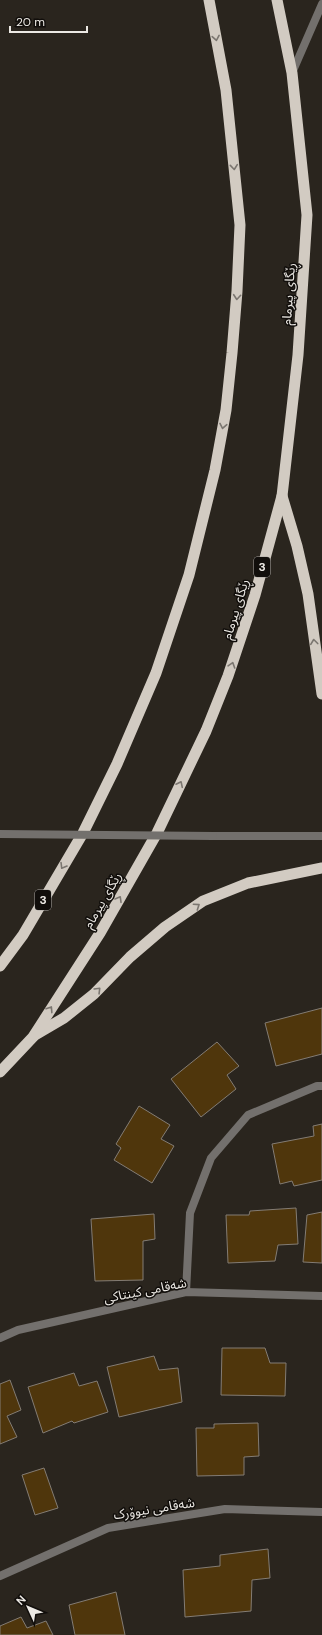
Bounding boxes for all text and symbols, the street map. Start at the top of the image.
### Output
scale bar [10,8,87,34]
text: 20 m [16,14,45,30]
one-way arrow [211,35,220,41]
one-way arrow [229,164,238,170]
street label: ڕێگای پیرمام [278,262,302,326]
one-way arrow [233,294,242,300]
one-way arrow [220,423,228,429]
road number: 3 [254,557,270,577]
street label: ڕێگای پیرمام [218,577,255,642]
one-way arrow [310,639,319,645]
one-way arrow [227,662,236,669]
one-way arrow [175,781,183,789]
one-way arrow [61,862,68,869]
street label: ڕێگای پیرمام [80,869,128,933]
road number: 3 [35,890,51,910]
one-way arrow [115,896,122,903]
one-way arrow [193,903,200,911]
one-way arrow [93,987,101,995]
one-way arrow [46,1006,53,1013]
street label: شەقامی کینتاکی [102,1274,188,1307]
street label: شەقامی نیوۆرک [112,1494,196,1523]
north arrow [8,1587,48,1627]
text: N [13,1592,29,1608]

